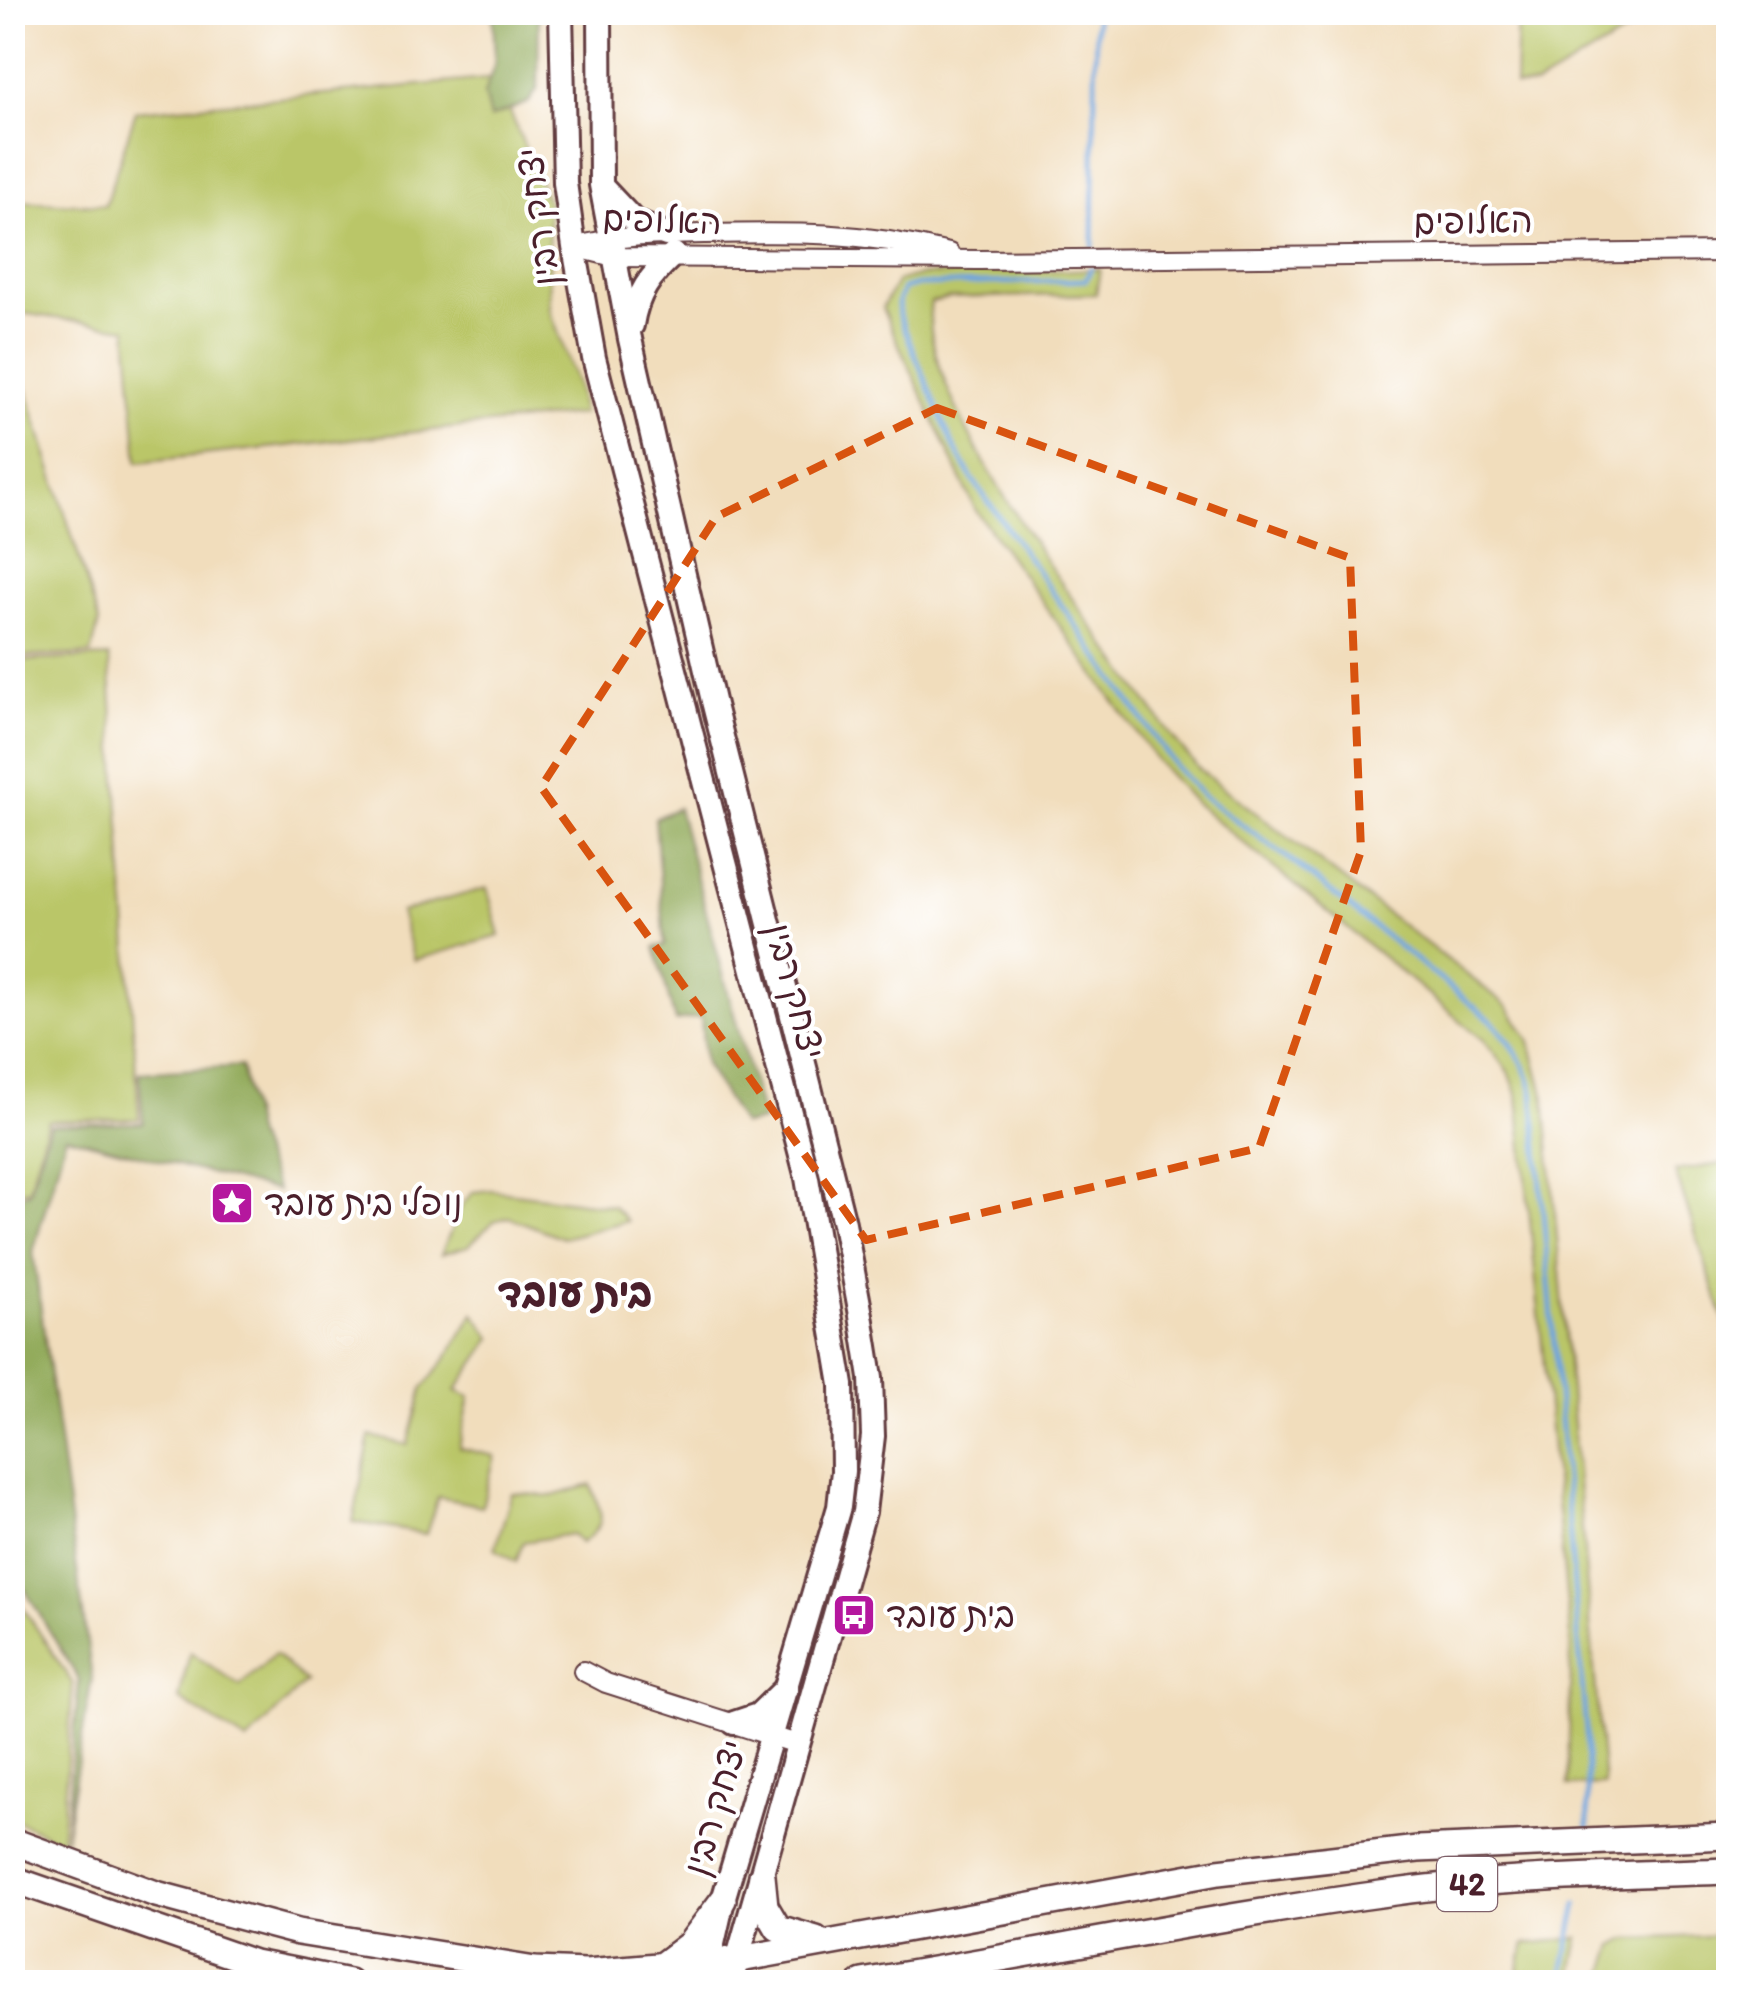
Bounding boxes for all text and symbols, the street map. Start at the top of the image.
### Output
street label: יצחק רבין [509,145,567,289]
street label: האלופים [602,197,722,243]
street label: האלופים [1413,199,1533,243]
street label: יצחק רבין [757,918,833,1064]
place icon: נופלי בית עובד [209,1180,255,1226]
place label: נופלי בית עובד [264,1182,463,1224]
district label: בית עובד [497,1268,653,1316]
bus stop icon: בית עובד [831,1592,877,1638]
place label: בית עובד [886,1594,1015,1636]
street label: יצחק רבין [675,1735,755,1881]
road number: 42 [1437,1857,1497,1911]

